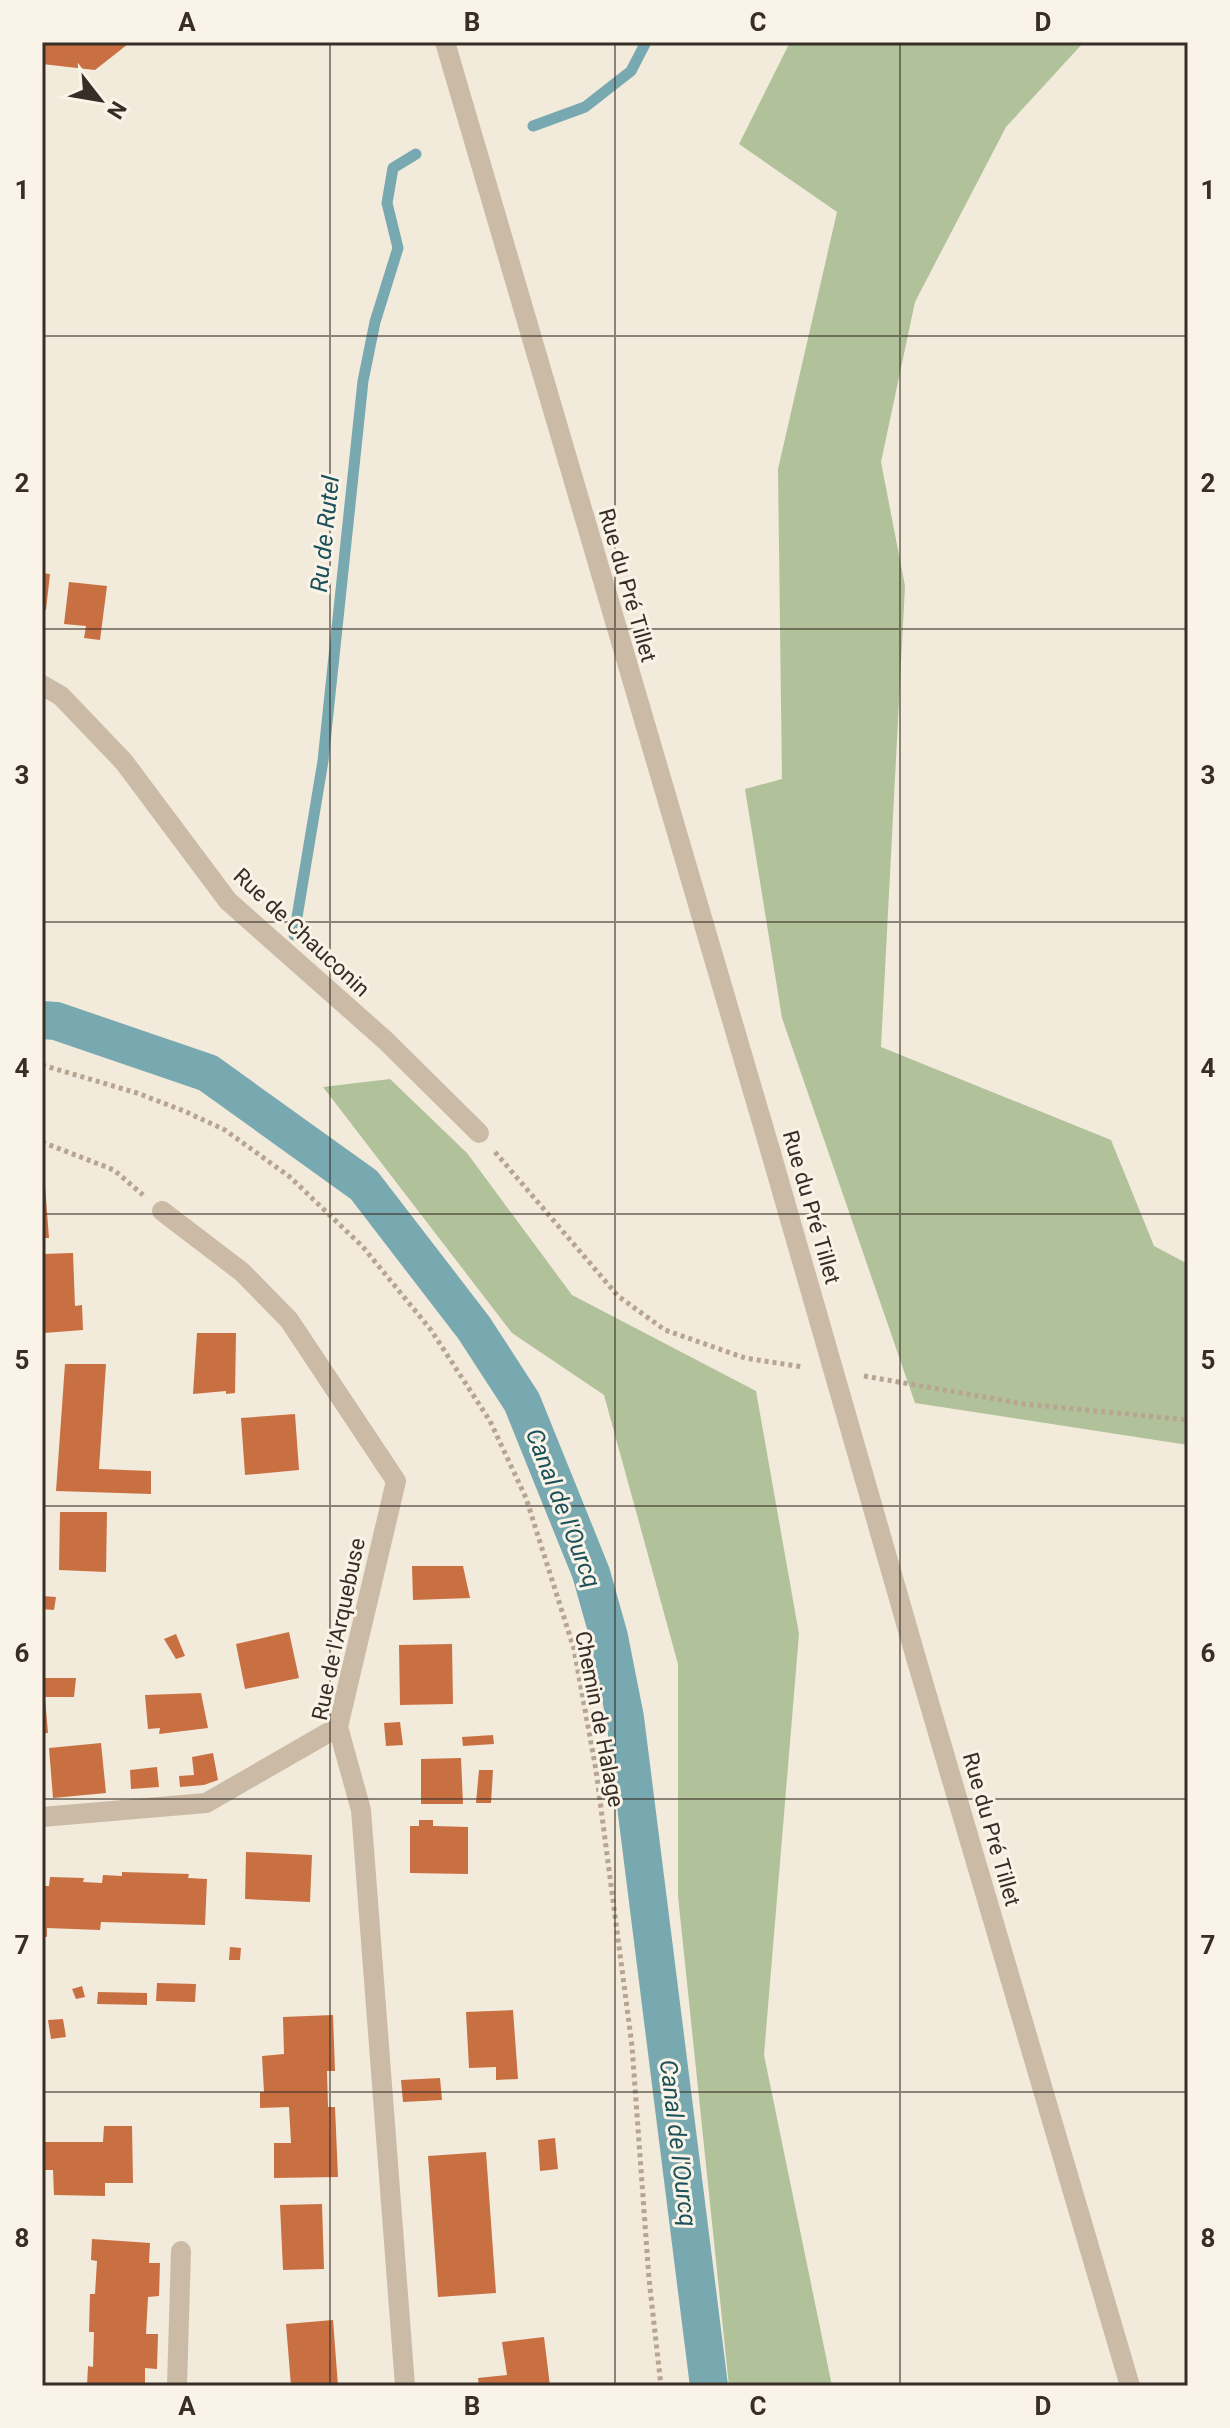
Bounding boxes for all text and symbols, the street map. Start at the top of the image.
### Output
text: A [178,7,196,37]
text: B [464,7,480,37]
text: C [749,7,767,37]
text: D [1035,7,1051,37]
north arrow [60,60,140,140]
text: N [102,97,131,123]
text: 1 [15,175,29,205]
text: 1 [1201,175,1215,205]
text: 2 [15,468,29,498]
text: 2 [1201,468,1215,498]
water label: Ru de Rutel [305,474,345,594]
street label: Rue du Pré Tillet [594,505,661,665]
text: 3 [15,760,29,790]
text: 3 [1201,760,1215,790]
street label: Rue de Chauconin [229,863,375,1002]
text: 4 [15,1053,30,1083]
text: 4 [1201,1053,1216,1083]
street label: Rue du Pré Tillet [778,1127,845,1287]
text: 5 [15,1345,29,1375]
text: 5 [1201,1345,1215,1375]
water label: Canal de l'Ourcq [520,1425,606,1591]
street label: Rue de l'Arquebuse [307,1536,370,1723]
street label: Chemin de Halage [570,1629,629,1809]
text: 6 [15,1638,30,1668]
text: 6 [1201,1638,1216,1668]
street label: Rue du Pré Tillet [958,1749,1025,1909]
text: 7 [15,1930,29,1960]
text: 7 [1201,1930,1215,1960]
water label: Canal de l'Ourcq [654,2058,702,2228]
text: 8 [15,2223,29,2253]
text: 8 [1201,2223,1215,2253]
text: A [178,2391,196,2421]
text: B [464,2391,480,2421]
text: C [749,2391,767,2421]
text: D [1035,2391,1051,2421]

